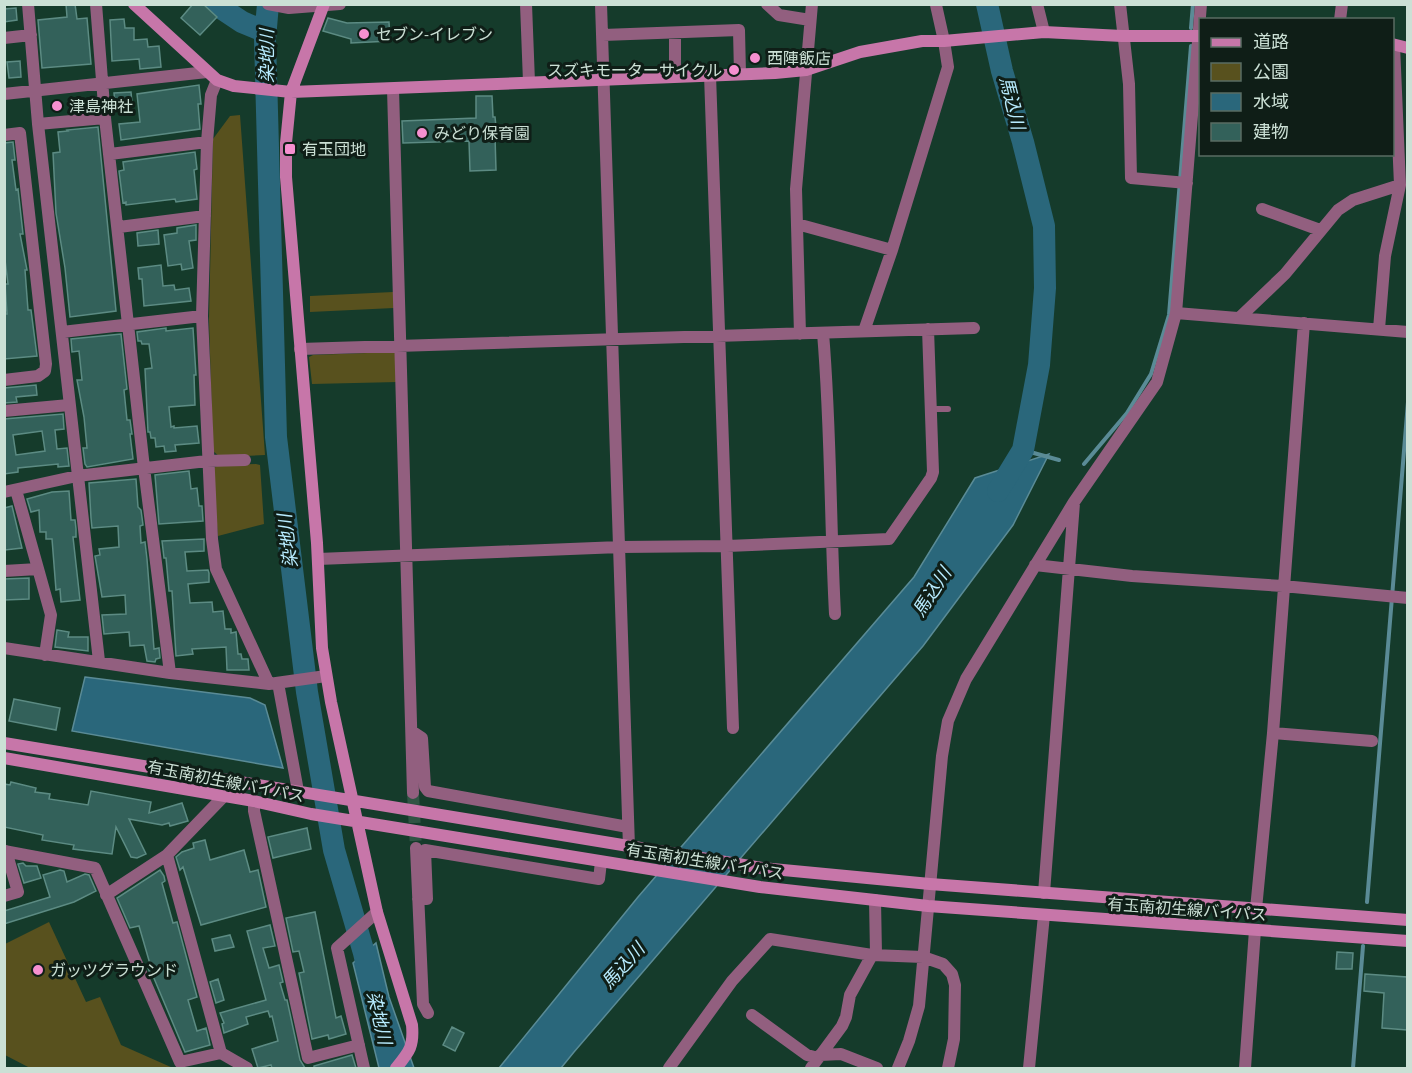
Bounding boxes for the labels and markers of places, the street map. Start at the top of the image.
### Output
place label: セブン-イレブン [376,24,493,46]
marker: セブン-イレブン [357,27,371,41]
place label: 西陣飯店 [767,48,831,70]
marker: 西陣飯店 [748,51,762,65]
place label: スズキモーターサイクル [547,60,722,82]
marker: スズキモーターサイクル [727,63,741,77]
place label: 津島神社 [69,96,133,118]
marker: 津島神社 [50,99,64,113]
place label: みどり保育園 [434,123,530,145]
marker: みどり保育園 [415,126,429,140]
place label: 有玉団地 [302,139,366,161]
marker: 有玉団地 [283,142,297,156]
place label: ガッツグラウンド [50,960,178,982]
marker: ガッツグラウンド [31,963,45,977]

